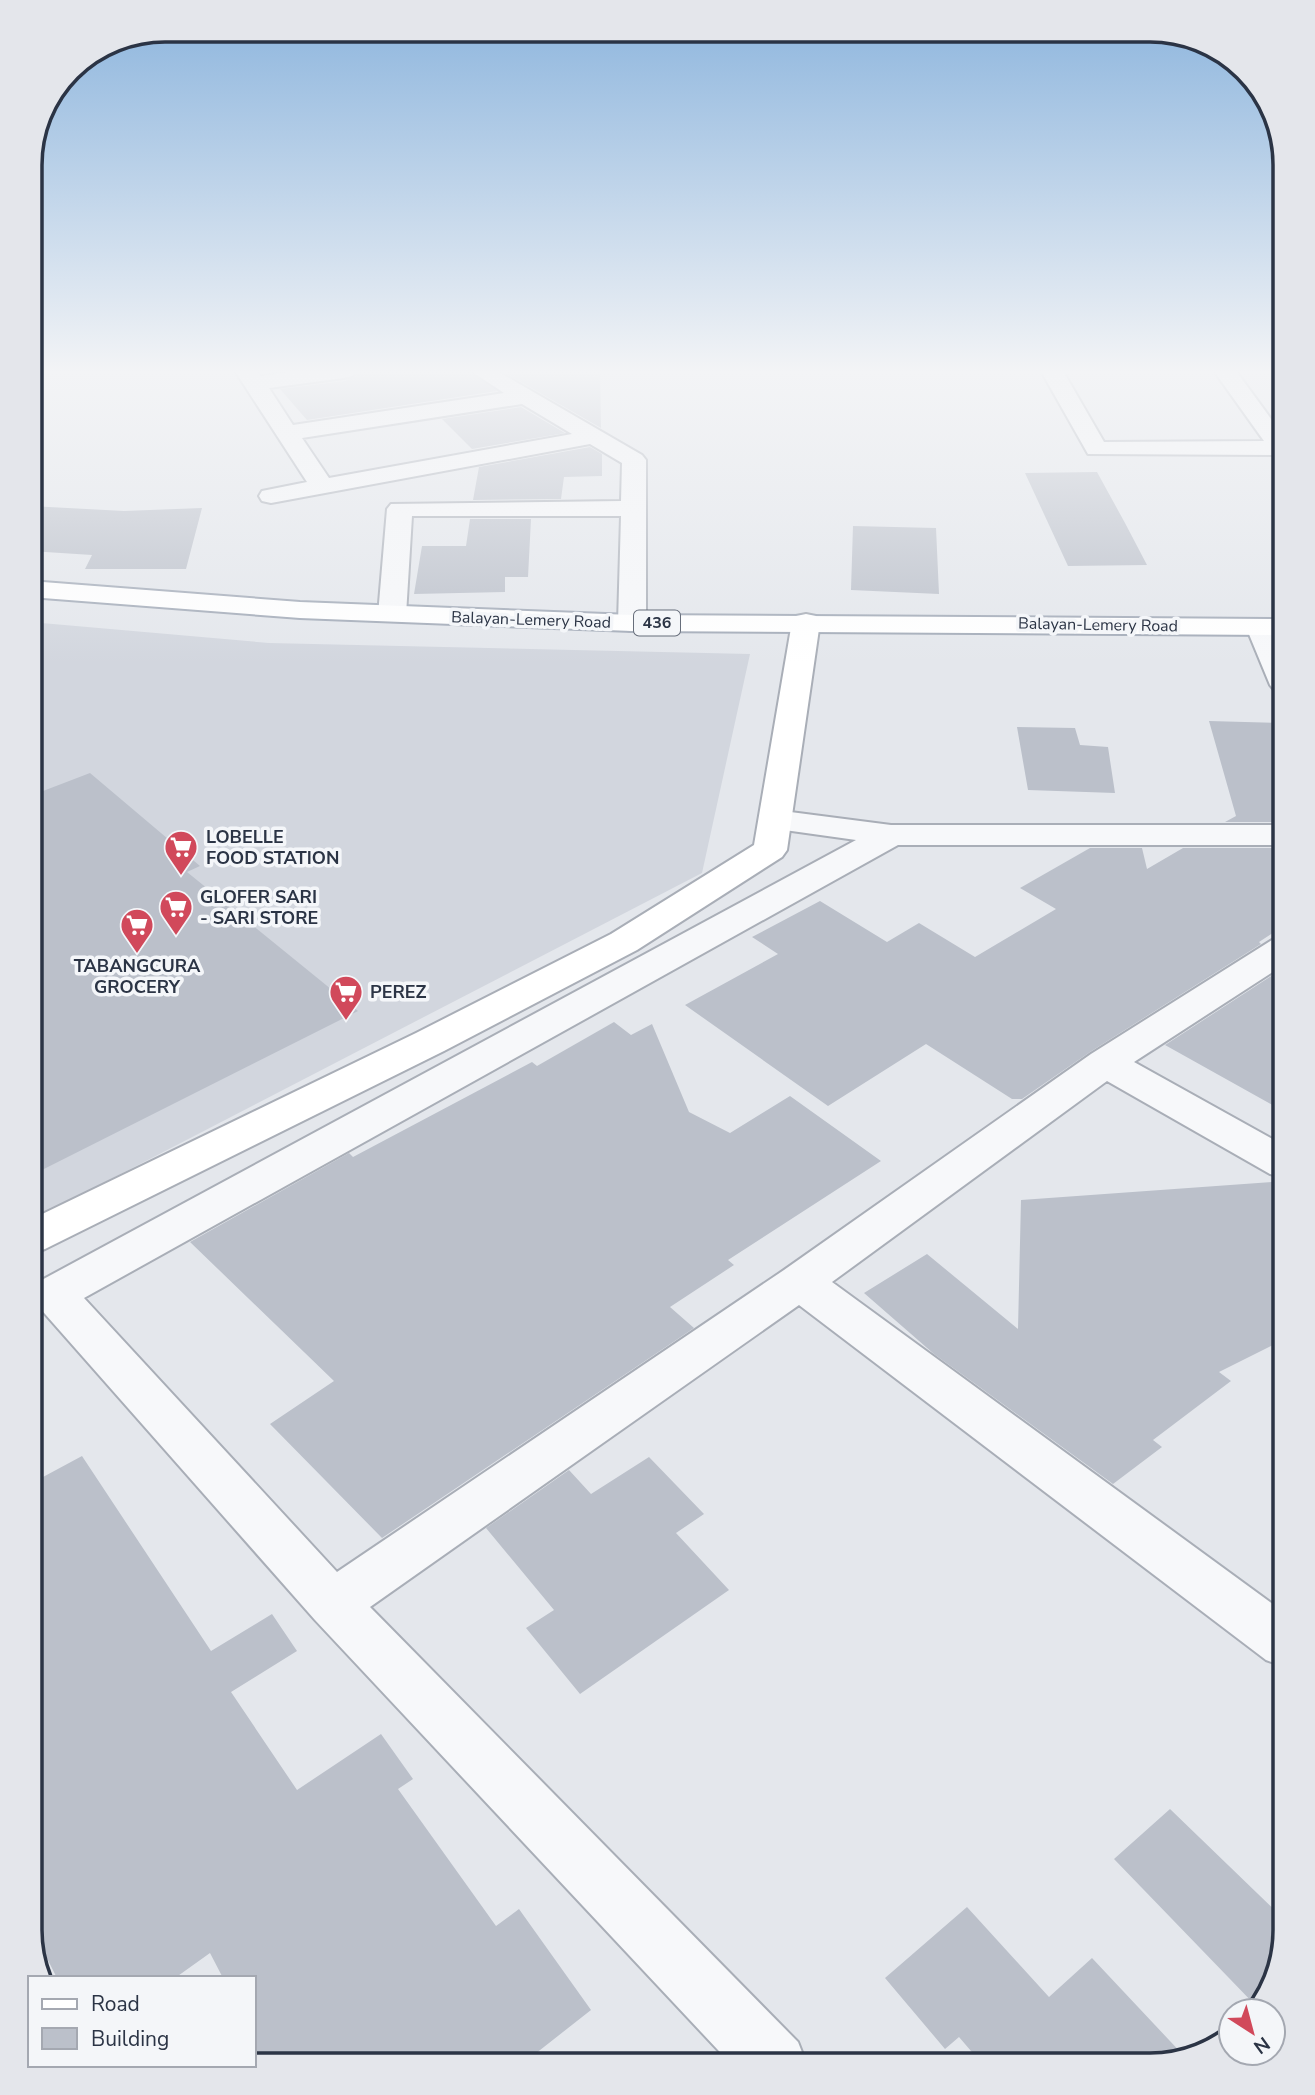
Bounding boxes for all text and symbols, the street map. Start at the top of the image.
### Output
street label: Balayan-Lemery Road [451,606,611,634]
road number: 436 [634,610,680,636]
street label: Balayan-Lemery Road [1018,613,1178,637]
place label: LOBELLE FOOD STATION [206,825,339,870]
supermarket icon: LOBELLE FOOD STATION [162,828,200,877]
place label: GLOFER SARI - SARI STORE [200,885,318,930]
supermarket icon: GLOFER SARI - SARI STORE [157,888,195,937]
supermarket icon: TABANGCURA GROCERY [118,906,156,955]
place label: TABANGCURA GROCERY [74,954,201,999]
supermarket icon: PEREZ [327,973,365,1022]
place label: PEREZ [370,980,427,1004]
legend [28,1976,256,2067]
text: Road [91,1990,140,2018]
north arrow [1217,1997,1287,2067]
text: Building [91,2025,169,2053]
text: N [1248,2030,1275,2060]

